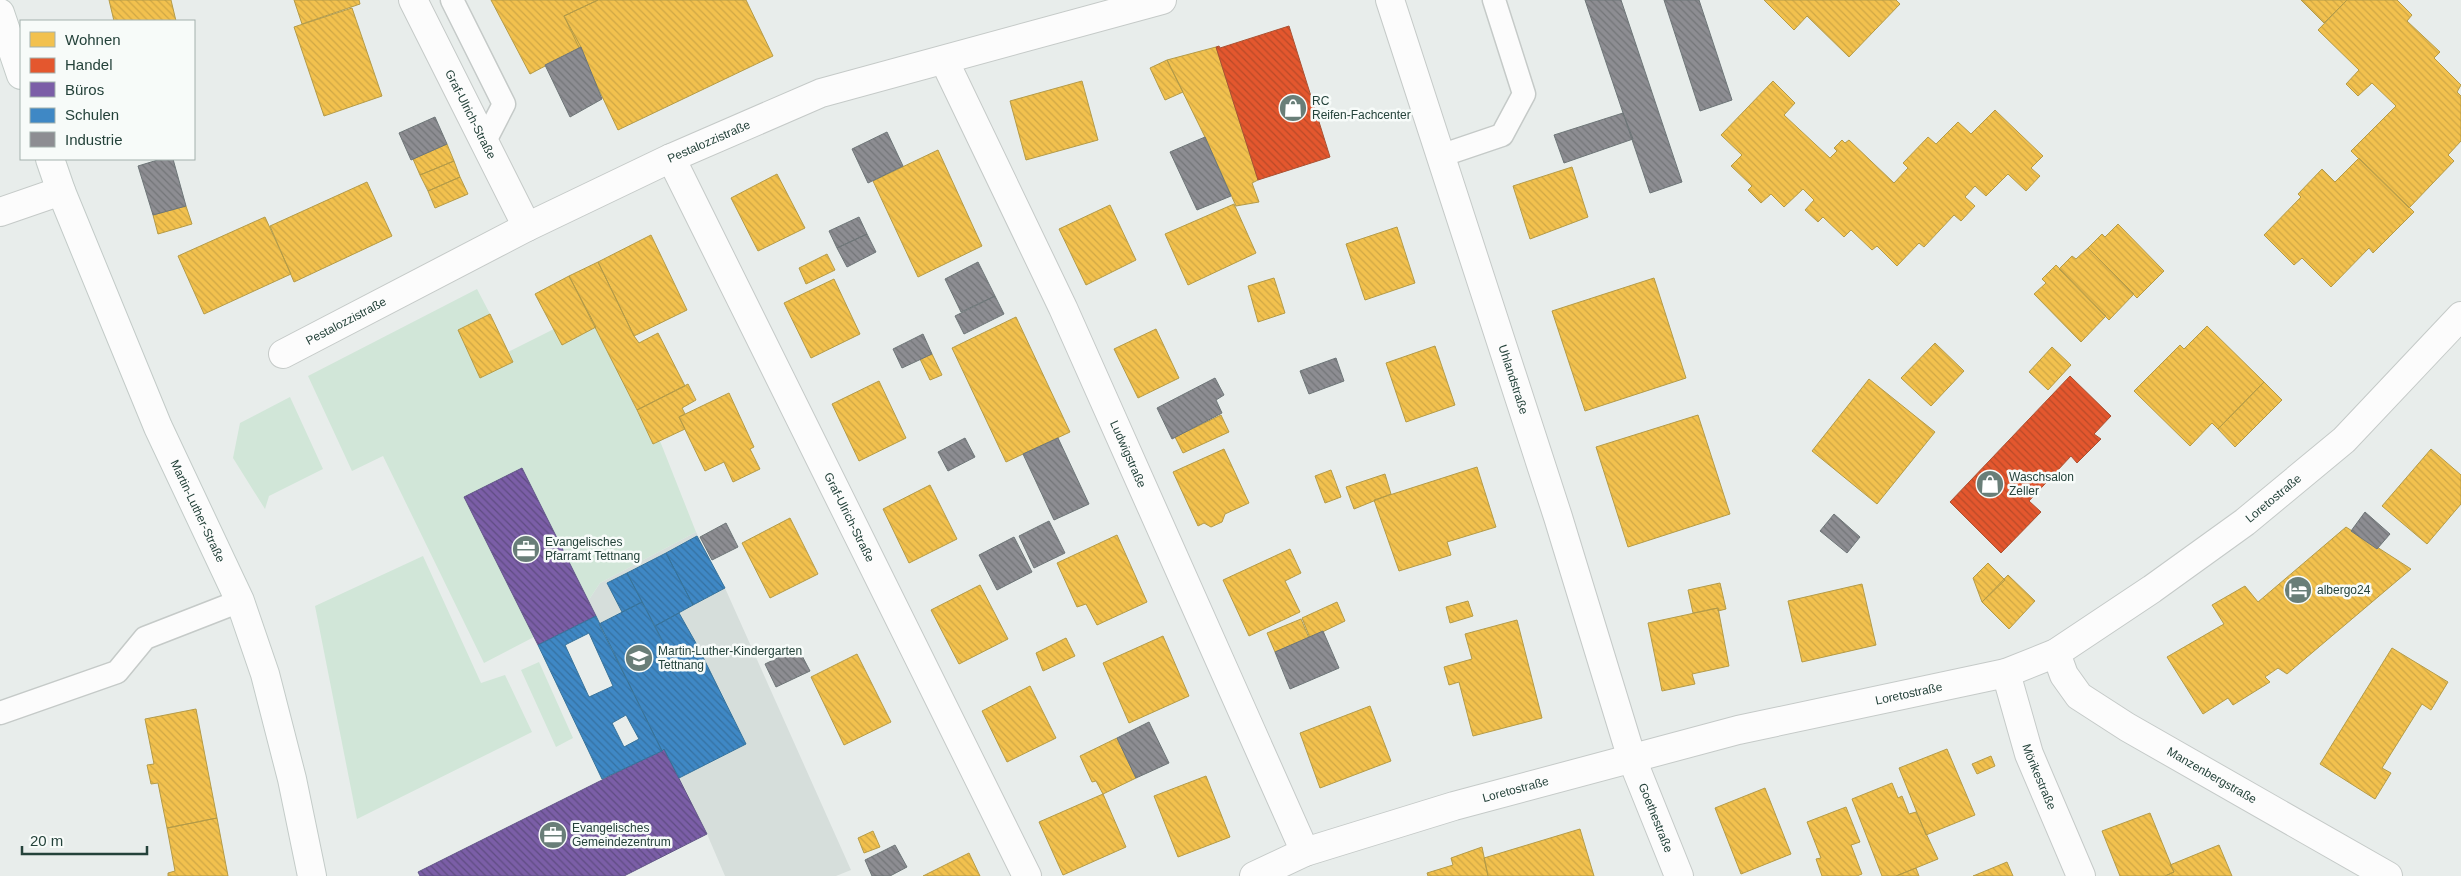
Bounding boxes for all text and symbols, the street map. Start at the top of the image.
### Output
legend [20,20,195,160]
text: Wohnen [65,31,121,48]
text: Handel [65,56,113,73]
street label: Graf-Ulrich-Straße [442,67,499,162]
text: Büros [65,81,104,98]
shop icon: RC Reifen-Fachcenter [1278,93,1308,123]
place label: RC Reifen-Fachcenter [1312,94,1411,122]
text: Schulen [65,106,119,123]
street label: Pestalozzistraße [665,117,753,166]
text: Industrie [65,131,123,148]
street label: Pestalozzistraße [303,294,389,348]
street label: Uhlandstraße [1496,343,1531,416]
street label: Ludwigstraße [1107,418,1149,490]
street label: Martin-Luther-Straße [168,458,228,565]
shop icon: Waschsalon Zeller [1975,469,2005,499]
street label: Graf-Ulrich-Straße [821,470,877,565]
place label: Waschsalon Zeller [2009,470,2074,498]
street label: Loretostraße [2243,471,2304,526]
office icon: Evangelisches Pfarramt Tettnang [511,534,541,564]
place label: Evangelisches Pfarramt Tettnang [545,535,640,563]
hotel icon: albergo24 [2283,575,2313,605]
place label: albergo24 [2317,583,2371,597]
school or university icon: Martin-Luther-Kindergarten Tettnang [624,643,654,673]
place label: Martin-Luther-Kindergarten Tettnang [658,644,802,672]
street label: Loretostraße [1874,680,1944,708]
street label: Mörikestraße [2019,742,2059,812]
street label: Manzenbergstraße [2165,744,2259,807]
street label: Loretostraße [1481,774,1551,805]
street label: Goethestraße [1635,781,1676,855]
office icon: Evangelisches Gemeindezentrum [538,820,568,850]
place label: Evangelisches Gemeindezentrum [572,821,671,849]
scale bar [22,824,148,856]
text: 20 m [30,832,63,849]

